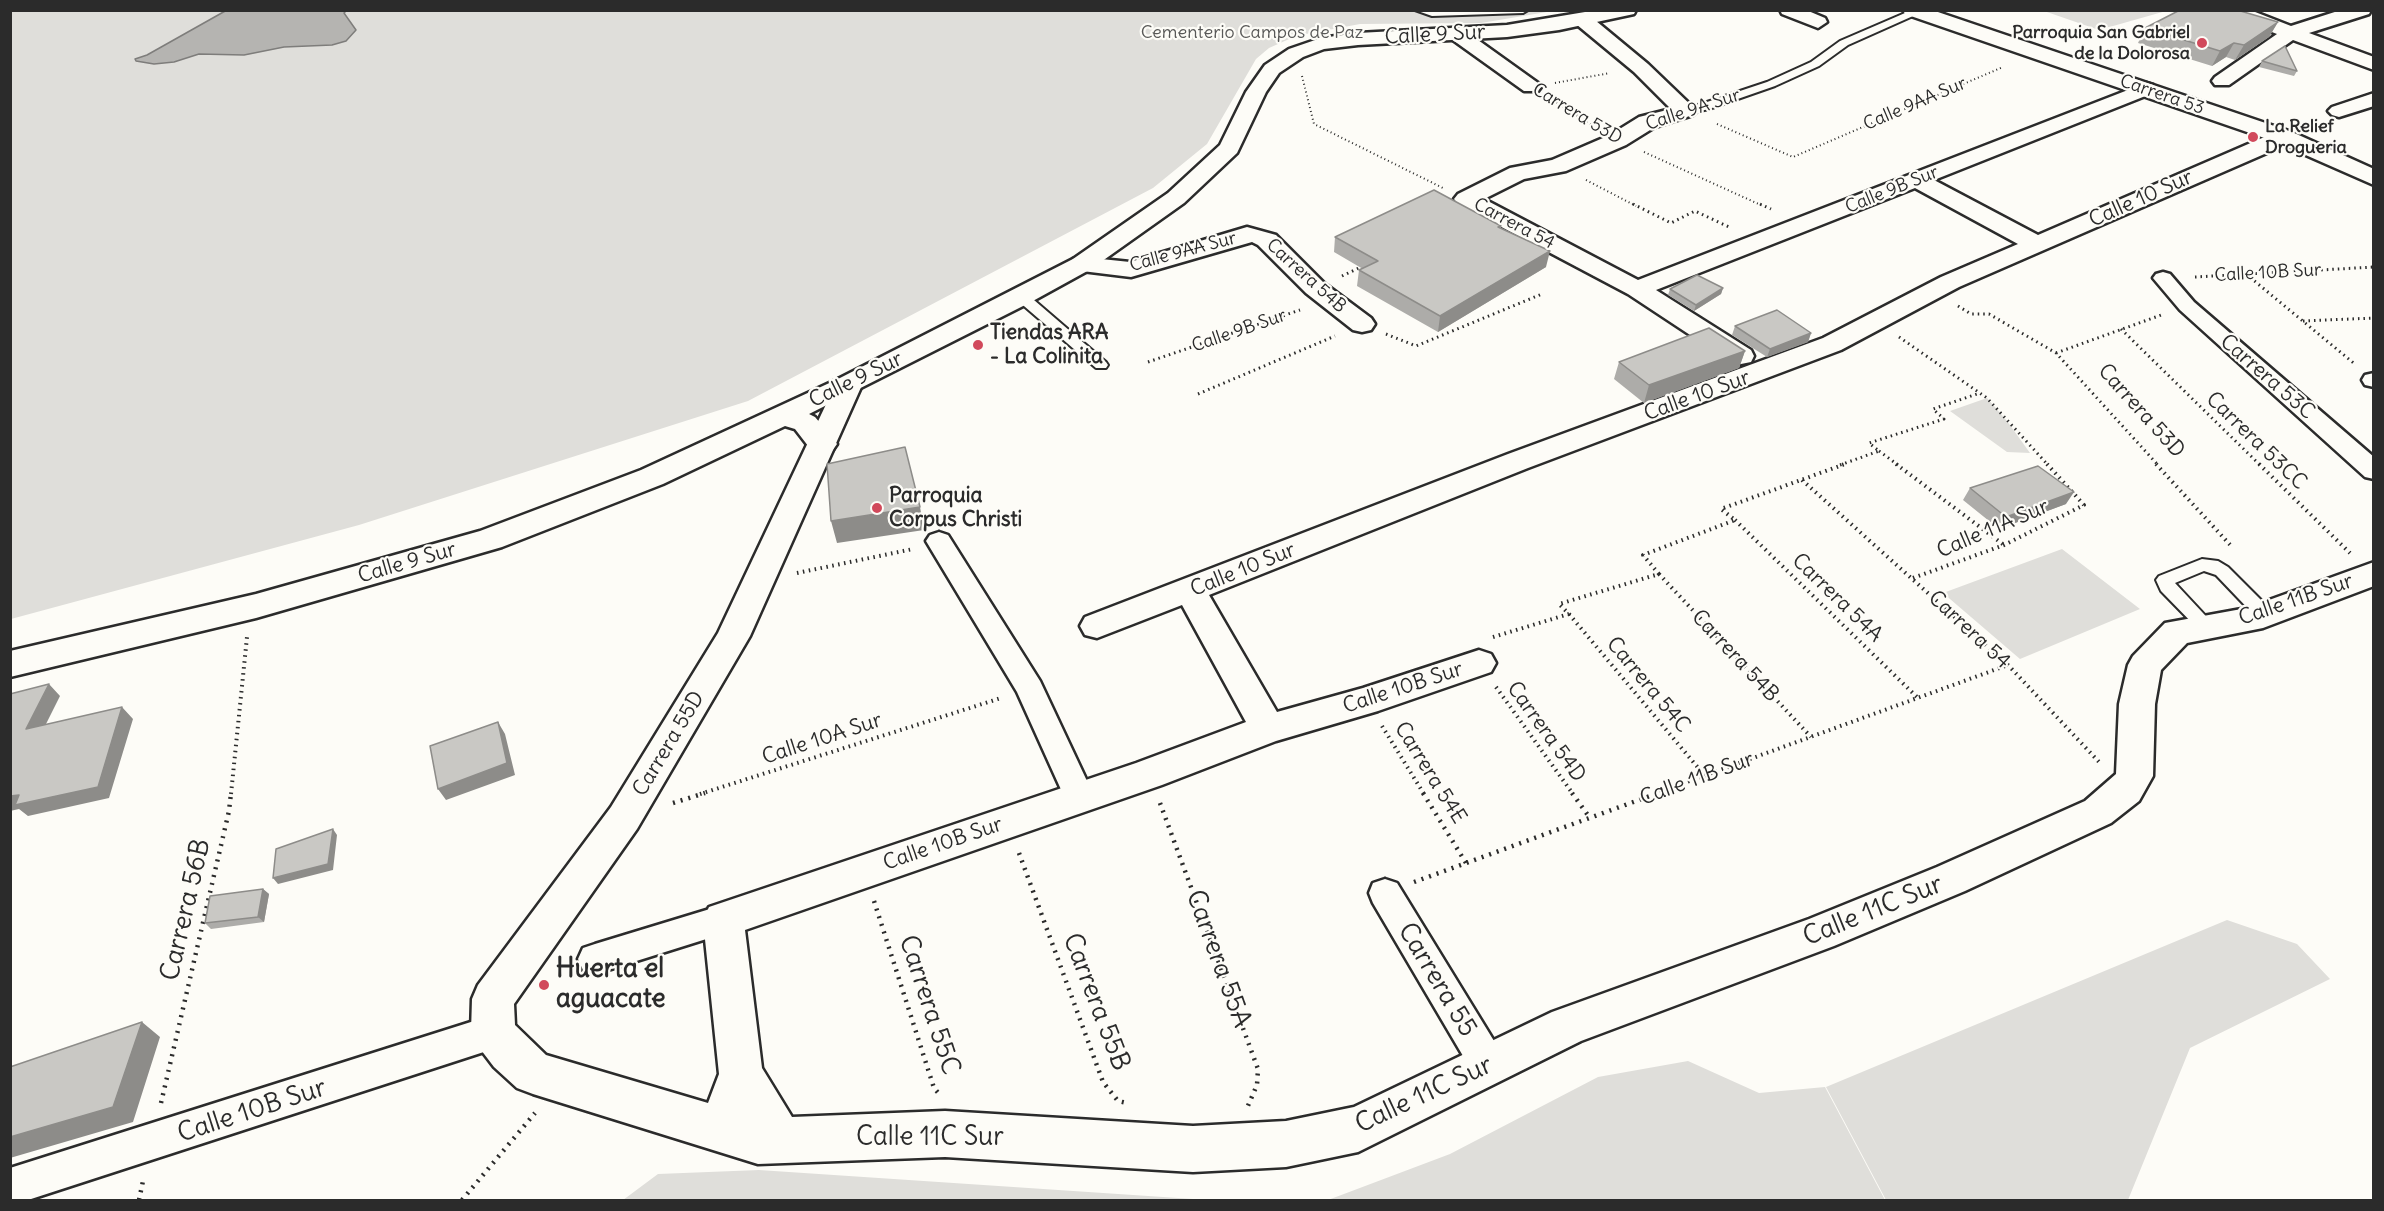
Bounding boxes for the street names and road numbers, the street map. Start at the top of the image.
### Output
street label: Calle 9 Sur [1384,20,1486,50]
street label: Carrera 53 [2117,70,2207,120]
street label: Calle 9AA Sur [1860,73,1970,135]
street label: Carrera 53D [1528,79,1626,149]
street label: Calle 9A Sur [1643,85,1743,135]
street label: Calle 9B Sur [1842,162,1942,218]
street label: Calle 10 Sur [2085,165,2197,233]
street label: Carrera 54 [1470,194,1558,254]
street label: Calle 9AA Sur [1127,227,1239,277]
street label: Carrera 54B [1262,234,1350,318]
street label: Calle 10B Sur [2214,259,2322,287]
street label: Calle 9B Sur [1189,305,1289,357]
street label: Carrera 53C [2215,329,2319,425]
street label: Calle 9 Sur [805,347,907,413]
street label: Carrera 53D [2092,359,2190,463]
street label: Calle 10 Sur [1641,365,1753,427]
street label: Carrera 53CC [2200,387,2312,495]
street label: Calle 11A Sur [1933,494,2053,564]
street label: Calle 9 Sur [355,537,459,589]
street label: Calle 10 Sur [1187,538,1299,602]
street label: Carrera 54A [1786,548,1888,648]
street label: Calle 11B Sur [2235,569,2357,631]
street label: Carrera 54 [1923,586,2015,674]
street label: Carrera 54B [1686,605,1784,707]
street label: Carrera 54C [1601,632,1695,738]
street label: Calle 10B Sur [1340,657,1466,719]
street label: Carrera 54D [1501,677,1591,787]
street label: Carrera 55D [628,687,710,801]
street label: Calle 10A Sur [759,708,885,770]
street label: Carrera 54E [1389,717,1471,829]
street label: Calle 11B Sur [1637,747,1757,811]
street label: Calle 10B Sur [880,812,1006,876]
street label: Carrera 56B [155,836,217,984]
street label: Calle 11C Sur [1799,869,1947,953]
street label: Carrera 55A [1179,886,1257,1032]
street label: Carrera 55 [1391,917,1483,1043]
street label: Carrera 55B [1056,929,1136,1075]
street label: Carrera 55C [892,931,966,1079]
street label: Calle 11C Sur [1350,1050,1498,1140]
street label: Calle 10B Sur [174,1072,330,1150]
street label: Calle 11C Sur [856,1122,1004,1154]

